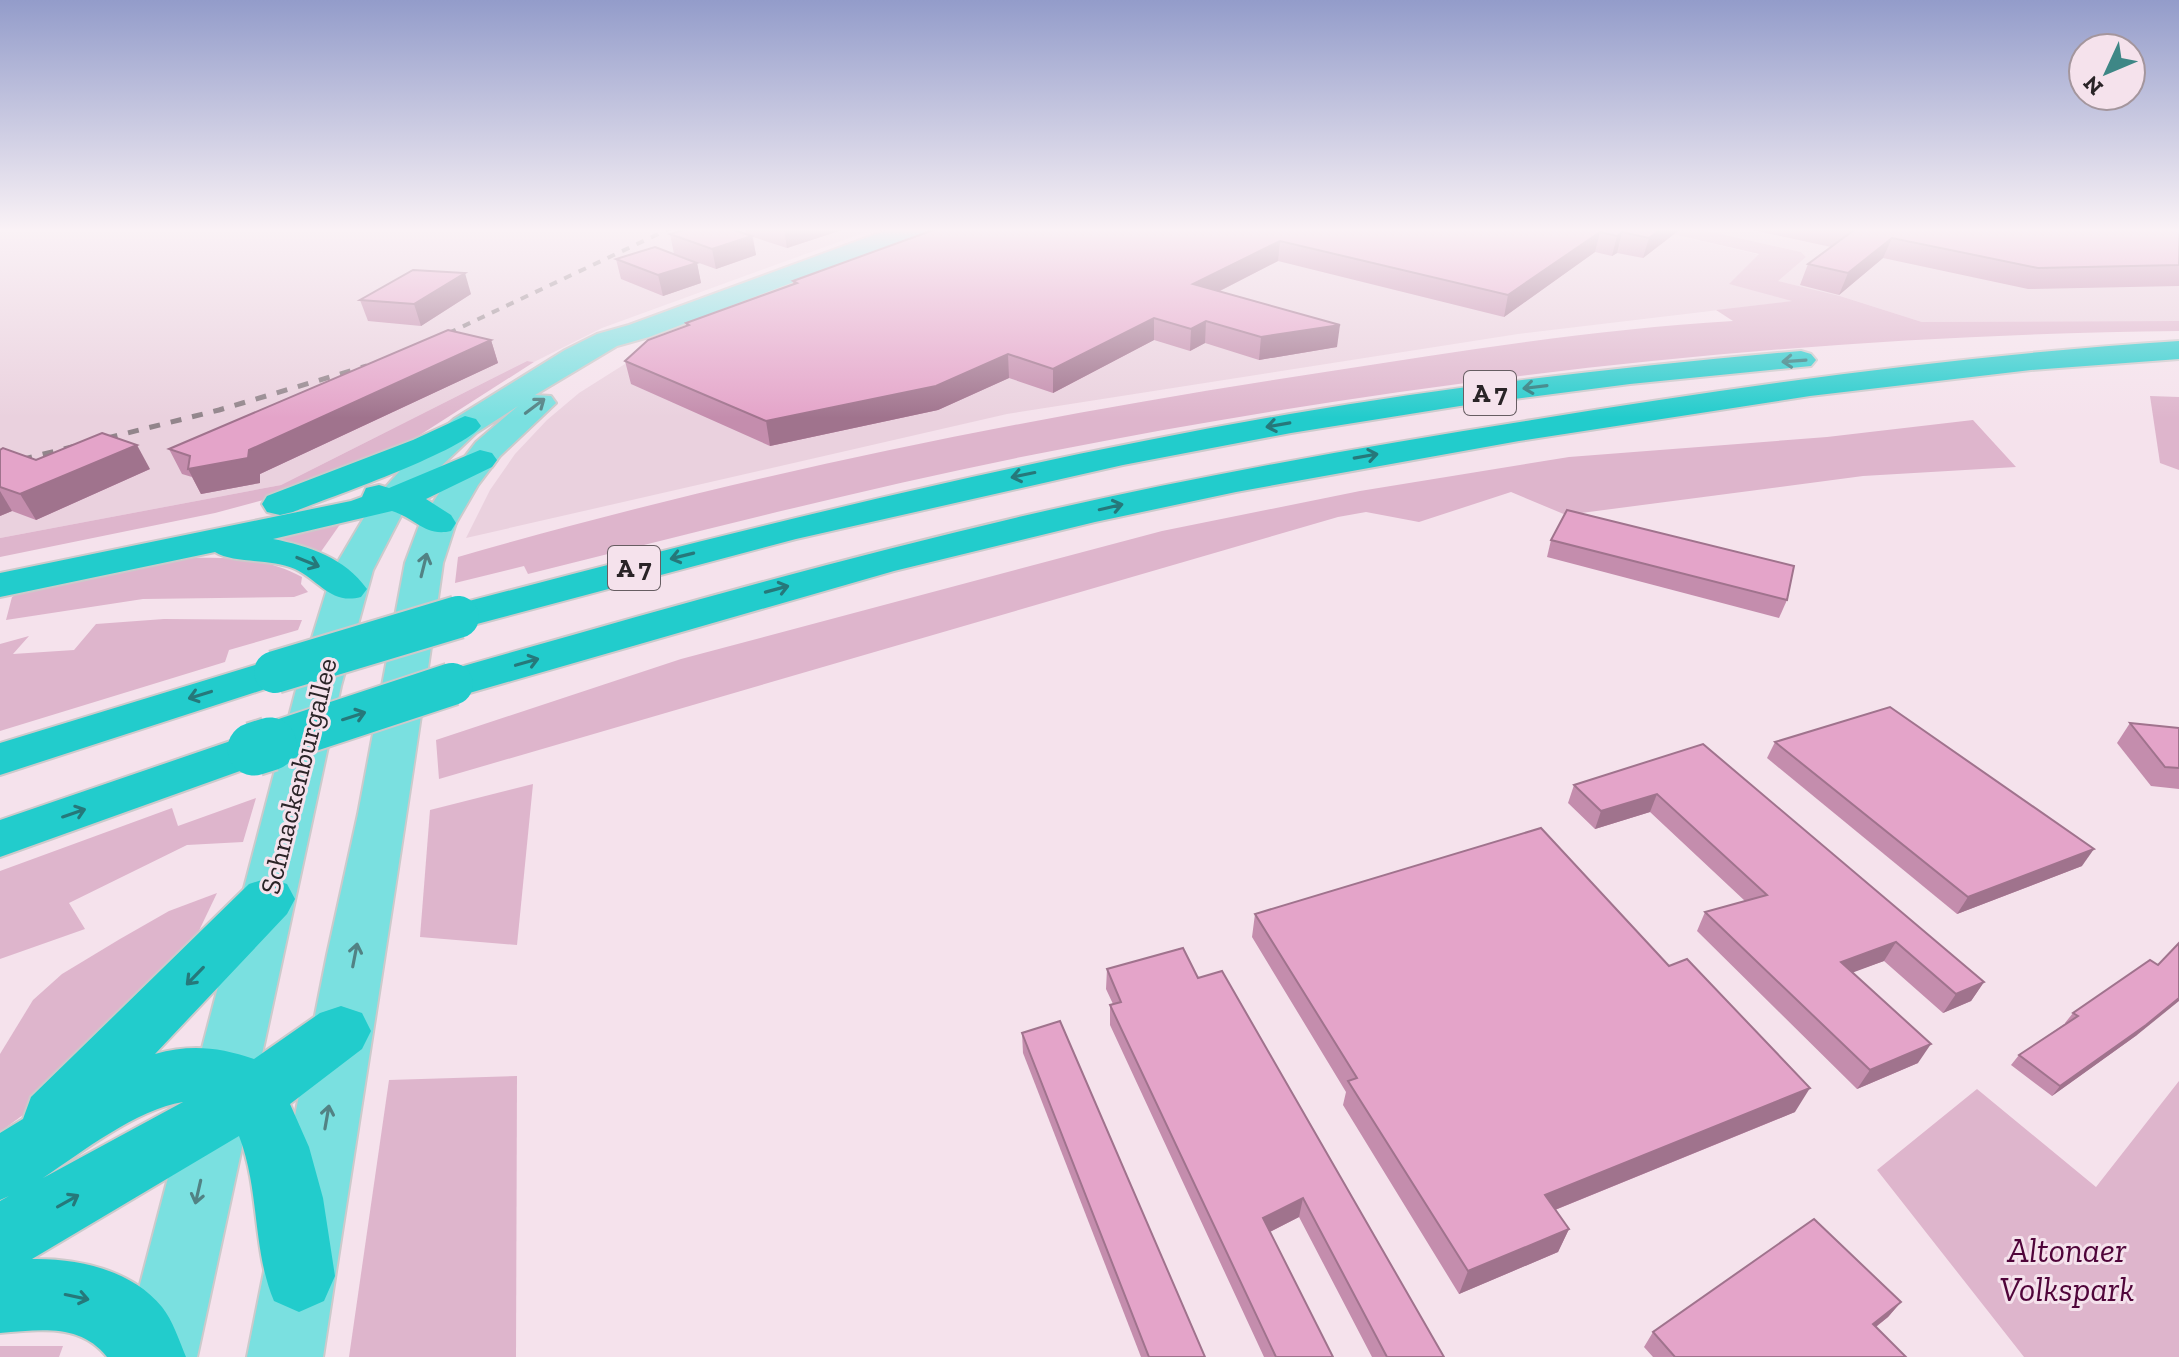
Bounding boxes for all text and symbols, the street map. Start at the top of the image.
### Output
north arrow [2067,32,2147,112]
text: N [2077,70,2108,101]
one-way arrow [1781,354,1808,369]
road number: A 7 [1464,371,1516,415]
one-way arrow [1523,380,1548,395]
one-way arrow [524,398,545,415]
one-way arrow [1266,418,1291,433]
one-way arrow [1352,448,1378,463]
one-way arrow [1011,468,1036,483]
one-way arrow [1097,499,1123,514]
road number: A 7 [608,546,660,590]
one-way arrow [669,550,695,565]
one-way arrow [418,552,433,578]
one-way arrow [295,556,320,570]
one-way arrow [763,581,789,596]
one-way arrow [514,654,540,669]
street label: Schnackenburgallee [253,655,344,897]
one-way arrow [188,689,213,704]
one-way arrow [342,708,367,723]
one-way arrow [61,805,86,820]
one-way arrow [348,942,363,968]
one-way arrow [187,966,205,986]
one-way arrow [321,1105,336,1130]
one-way arrow [190,1178,205,1204]
one-way arrow [56,1193,79,1209]
park label: Altonaer Volkspark [2000,1230,2134,1310]
one-way arrow [64,1290,90,1305]

